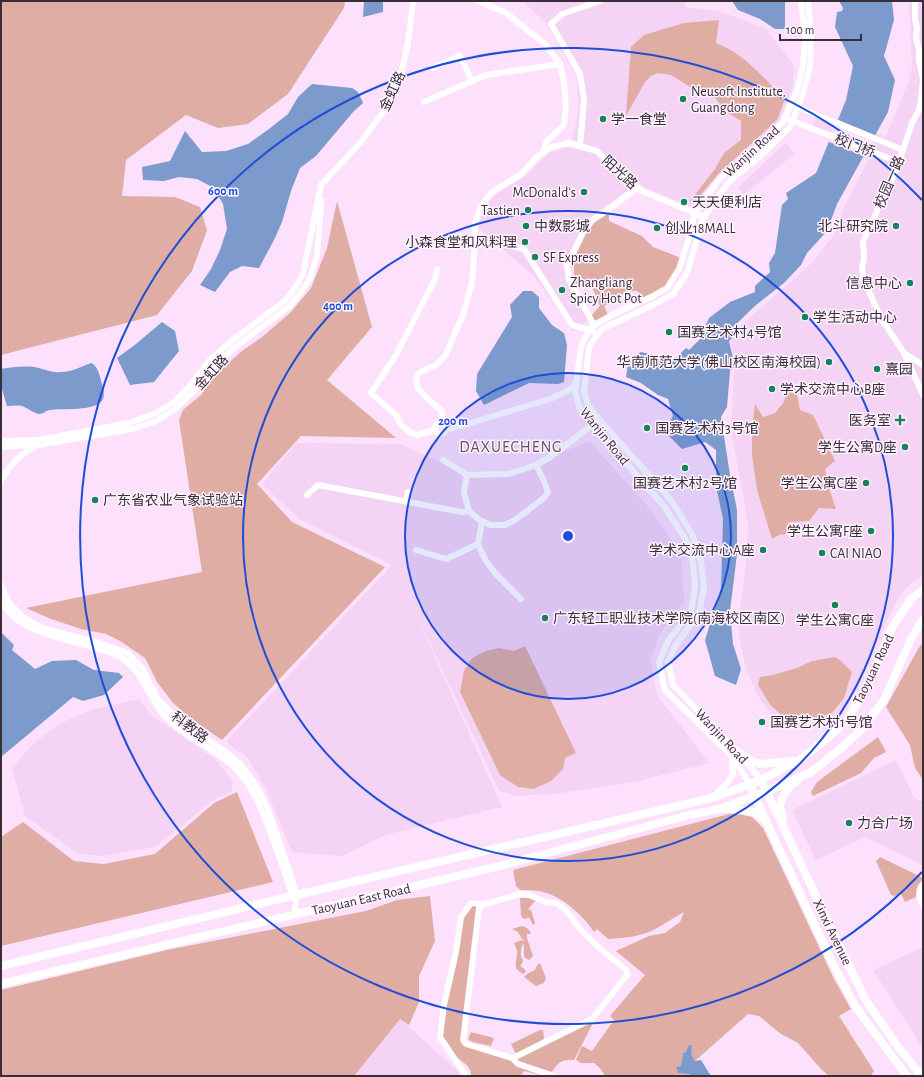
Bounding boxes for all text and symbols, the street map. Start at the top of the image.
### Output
scale bar [780,16,861,42]
text: 100 m [786,24,814,36]
street label: 金虹路 [377,69,408,113]
place label: Neusoft Institute, Guangdong [691,85,786,115]
marker: Neusoft Institute, Guangdong [678,94,688,104]
place label: 学一食堂 [611,112,667,127]
marker: 学一食堂 [598,114,608,124]
street label: Wanjin Road [721,123,782,180]
street label: 校门桥 [833,130,877,160]
street label: 阳光路 [599,153,640,192]
street label: 校园一路 [871,153,907,211]
text: 600 m [208,185,238,197]
place label: McDonald's [513,186,576,200]
marker: McDonald's [579,187,589,197]
place label: 天天便利店 [692,195,762,210]
marker: 天天便利店 [679,197,689,207]
place label: Tastien [481,204,520,218]
marker: Tastien [523,205,533,215]
place label: 北斗研究院 [818,218,888,234]
place label: 中数影城 [534,219,590,234]
place label: 创业18MALL [665,220,735,236]
marker: 中数影城 [521,221,531,231]
marker: 北斗研究院 [891,221,901,231]
marker: 创业18MALL [652,223,662,233]
place label: 小森食堂和风料理 [405,234,517,250]
marker: 小森食堂和风料理 [520,237,530,247]
place label: SF Express [543,251,599,265]
marker: SF Express [530,252,540,262]
place label: 信息中心 [846,275,902,291]
place label: Zhangliang Spicy Hot Pot [570,276,642,306]
marker: 信息中心 [905,278,915,288]
marker: Zhangliang Spicy Hot Pot [557,285,567,295]
text: 400 m [323,300,353,312]
place label: 学生活动中心 [813,310,897,325]
marker: 学生活动中心 [800,312,810,322]
place label: 国赛艺术村4号馆 [677,324,782,340]
marker: 国赛艺术村4号馆 [664,327,674,337]
street label: 金虹路 [192,352,231,393]
place label: 华南师范大学(佛山校区南海校园) [617,354,821,370]
marker: 华南师范大学(佛山校区南海校园) [824,357,834,367]
place label: 熹园 [885,362,913,377]
marker: 熹园 [872,364,882,374]
place label: 学术交流中心B座 [780,381,886,397]
marker: 学术交流中心B座 [767,384,777,394]
street label: Wanjin Road [577,405,632,468]
place label: 医务室 [849,412,891,428]
marker: 医务室 [894,414,906,426]
text: 200 m [438,415,468,427]
place label: 国赛艺术村3号馆 [655,420,759,436]
marker: 国赛艺术村3号馆 [642,423,652,433]
district label: DAXUECHENG [459,439,563,455]
place label: 学生公寓D座 [818,439,897,455]
marker: 学生公寓D座 [900,442,910,452]
marker: 国赛艺术村2号馆 [680,463,690,473]
place label: 国赛艺术村2号馆 [633,475,737,491]
place label: 学生公寓C座 [781,475,858,491]
marker: 学生公寓C座 [861,478,871,488]
place label: 广东省农业气象试验站 [103,493,243,508]
marker: 广东省农业气象试验站 [90,495,100,505]
place label: 学生公寓F座 [787,523,863,539]
marker: 学生公寓F座 [866,526,876,536]
centre of rings [561,529,575,543]
place label: 学术交流中心A座 [649,542,755,558]
marker: 学术交流中心A座 [758,545,768,555]
place label: CAI NIAO [830,547,882,561]
marker: CAI NIAO [817,548,827,558]
marker: 学生公寓G座 [830,600,840,610]
place label: 广东轻工职业技术学院(南海校区南区) [553,610,785,626]
place label: 学生公寓G座 [796,612,874,628]
marker: 广东轻工职业技术学院(南海校区南区) [540,613,550,623]
street label: Taoyuan Road [851,632,897,707]
street label: Wanjin Road [692,706,750,767]
street label: 科教路 [168,709,211,746]
place label: 国赛艺术村1号馆 [770,714,873,730]
marker: 国赛艺术村1号馆 [757,717,767,727]
place label: 力合广场 [857,816,913,831]
marker: 力合广场 [844,818,854,828]
street label: Taoyuan East Road [311,882,412,918]
street label: Xinxi Avenue [810,897,854,968]

